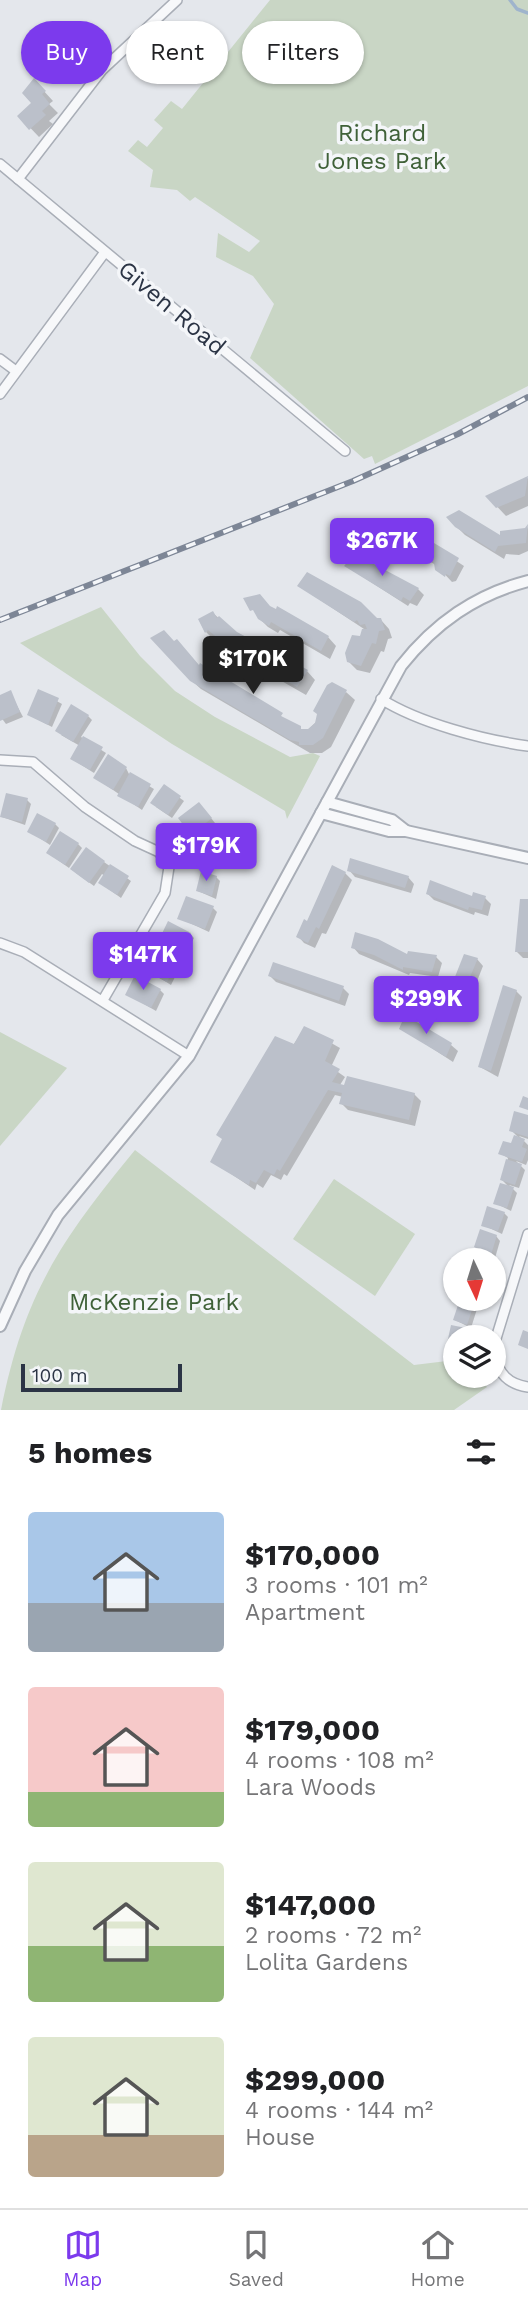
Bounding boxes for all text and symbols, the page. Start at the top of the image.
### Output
chip: Buy [21,21,112,84]
chip: Rent [126,21,228,84]
chip: Filters [242,21,364,84]
park label: Richard Jones Park [318,119,447,175]
street label: Given Road [113,255,231,361]
pin: $267K [333,518,431,578]
text: $267K [346,527,418,554]
pin: $170K [204,636,302,696]
text: $170K [219,645,287,672]
pin: $179K [157,824,255,883]
text: $179K [172,832,240,859]
pin: $147K [94,932,192,992]
text: $147K [109,941,177,968]
pin: $299K [377,976,475,1036]
text: $299K [390,985,462,1012]
north arrow [443,1248,506,1311]
map controls [443,1248,506,1388]
park label: McKenzie Park [69,1288,239,1316]
button: layers [443,1325,506,1388]
scale bar [21,1361,182,1393]
text: 100 m [32,1364,88,1387]
icon: filters [462,1433,500,1471]
text: 5 homes [28,1435,152,1470]
text: $170,000 [245,1537,380,1572]
icon: home [84,1540,168,1624]
text: 3 rooms · 101 m² [245,1572,428,1599]
text: Apartment [245,1599,365,1626]
text: $179,000 [245,1712,380,1747]
icon: home [84,1715,168,1799]
text: 4 rooms · 108 m² [245,1747,434,1774]
text: Lara Woods [245,1774,376,1801]
text: $147,000 [245,1887,376,1922]
icon: home [84,1890,168,1974]
text: 2 rooms · 72 m² [245,1922,421,1949]
text: Lolita Gardens [245,1949,408,1976]
text: $299,000 [245,2062,385,2097]
icon: home [84,2065,168,2149]
text: 4 rooms · 144 m² [245,2097,433,2124]
text: House [245,2124,315,2151]
tab: Map [63,2226,102,2291]
tab: Saved [229,2226,284,2291]
tab: Home [410,2226,465,2291]

